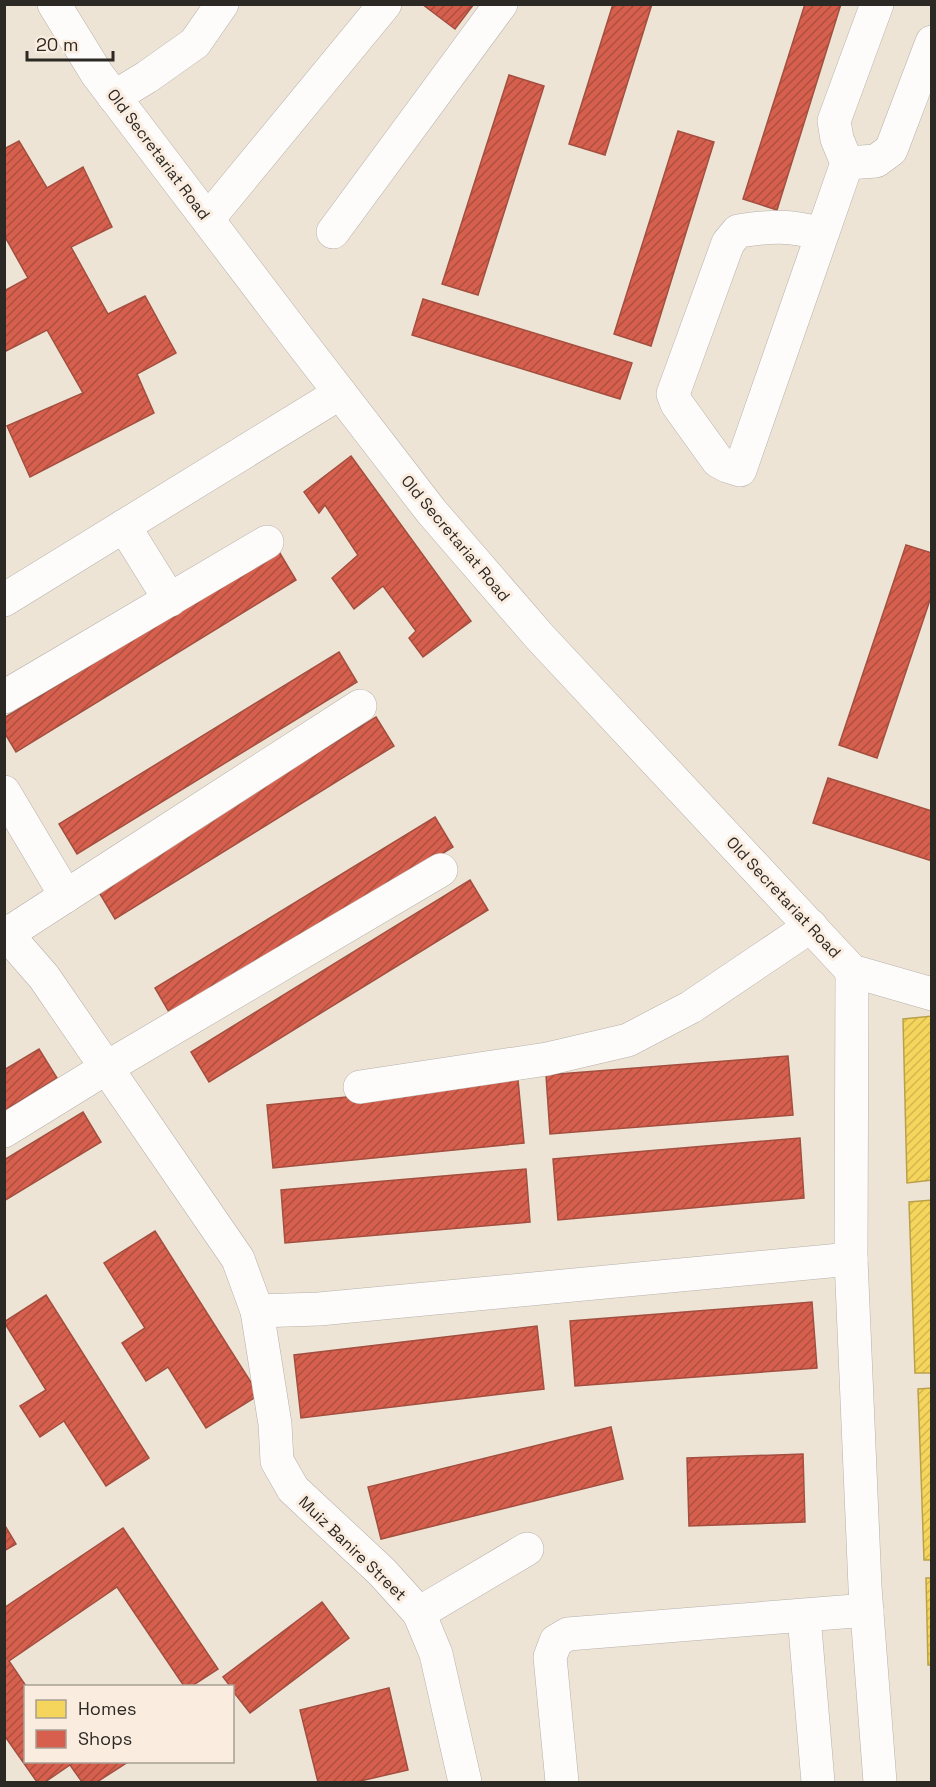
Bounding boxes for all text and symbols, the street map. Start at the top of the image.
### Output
scale bar [27,24,112,62]
text: 20 m [36,33,79,56]
street label: Old Secretariat Road [102,85,215,224]
street label: Old Secretariat Road [397,471,515,606]
street label: Old Secretariat Road [722,832,845,963]
street label: Muiz Banire Street [294,1492,411,1605]
legend [24,1685,234,1763]
text: Homes [78,1697,137,1720]
text: Shops [78,1727,132,1750]

